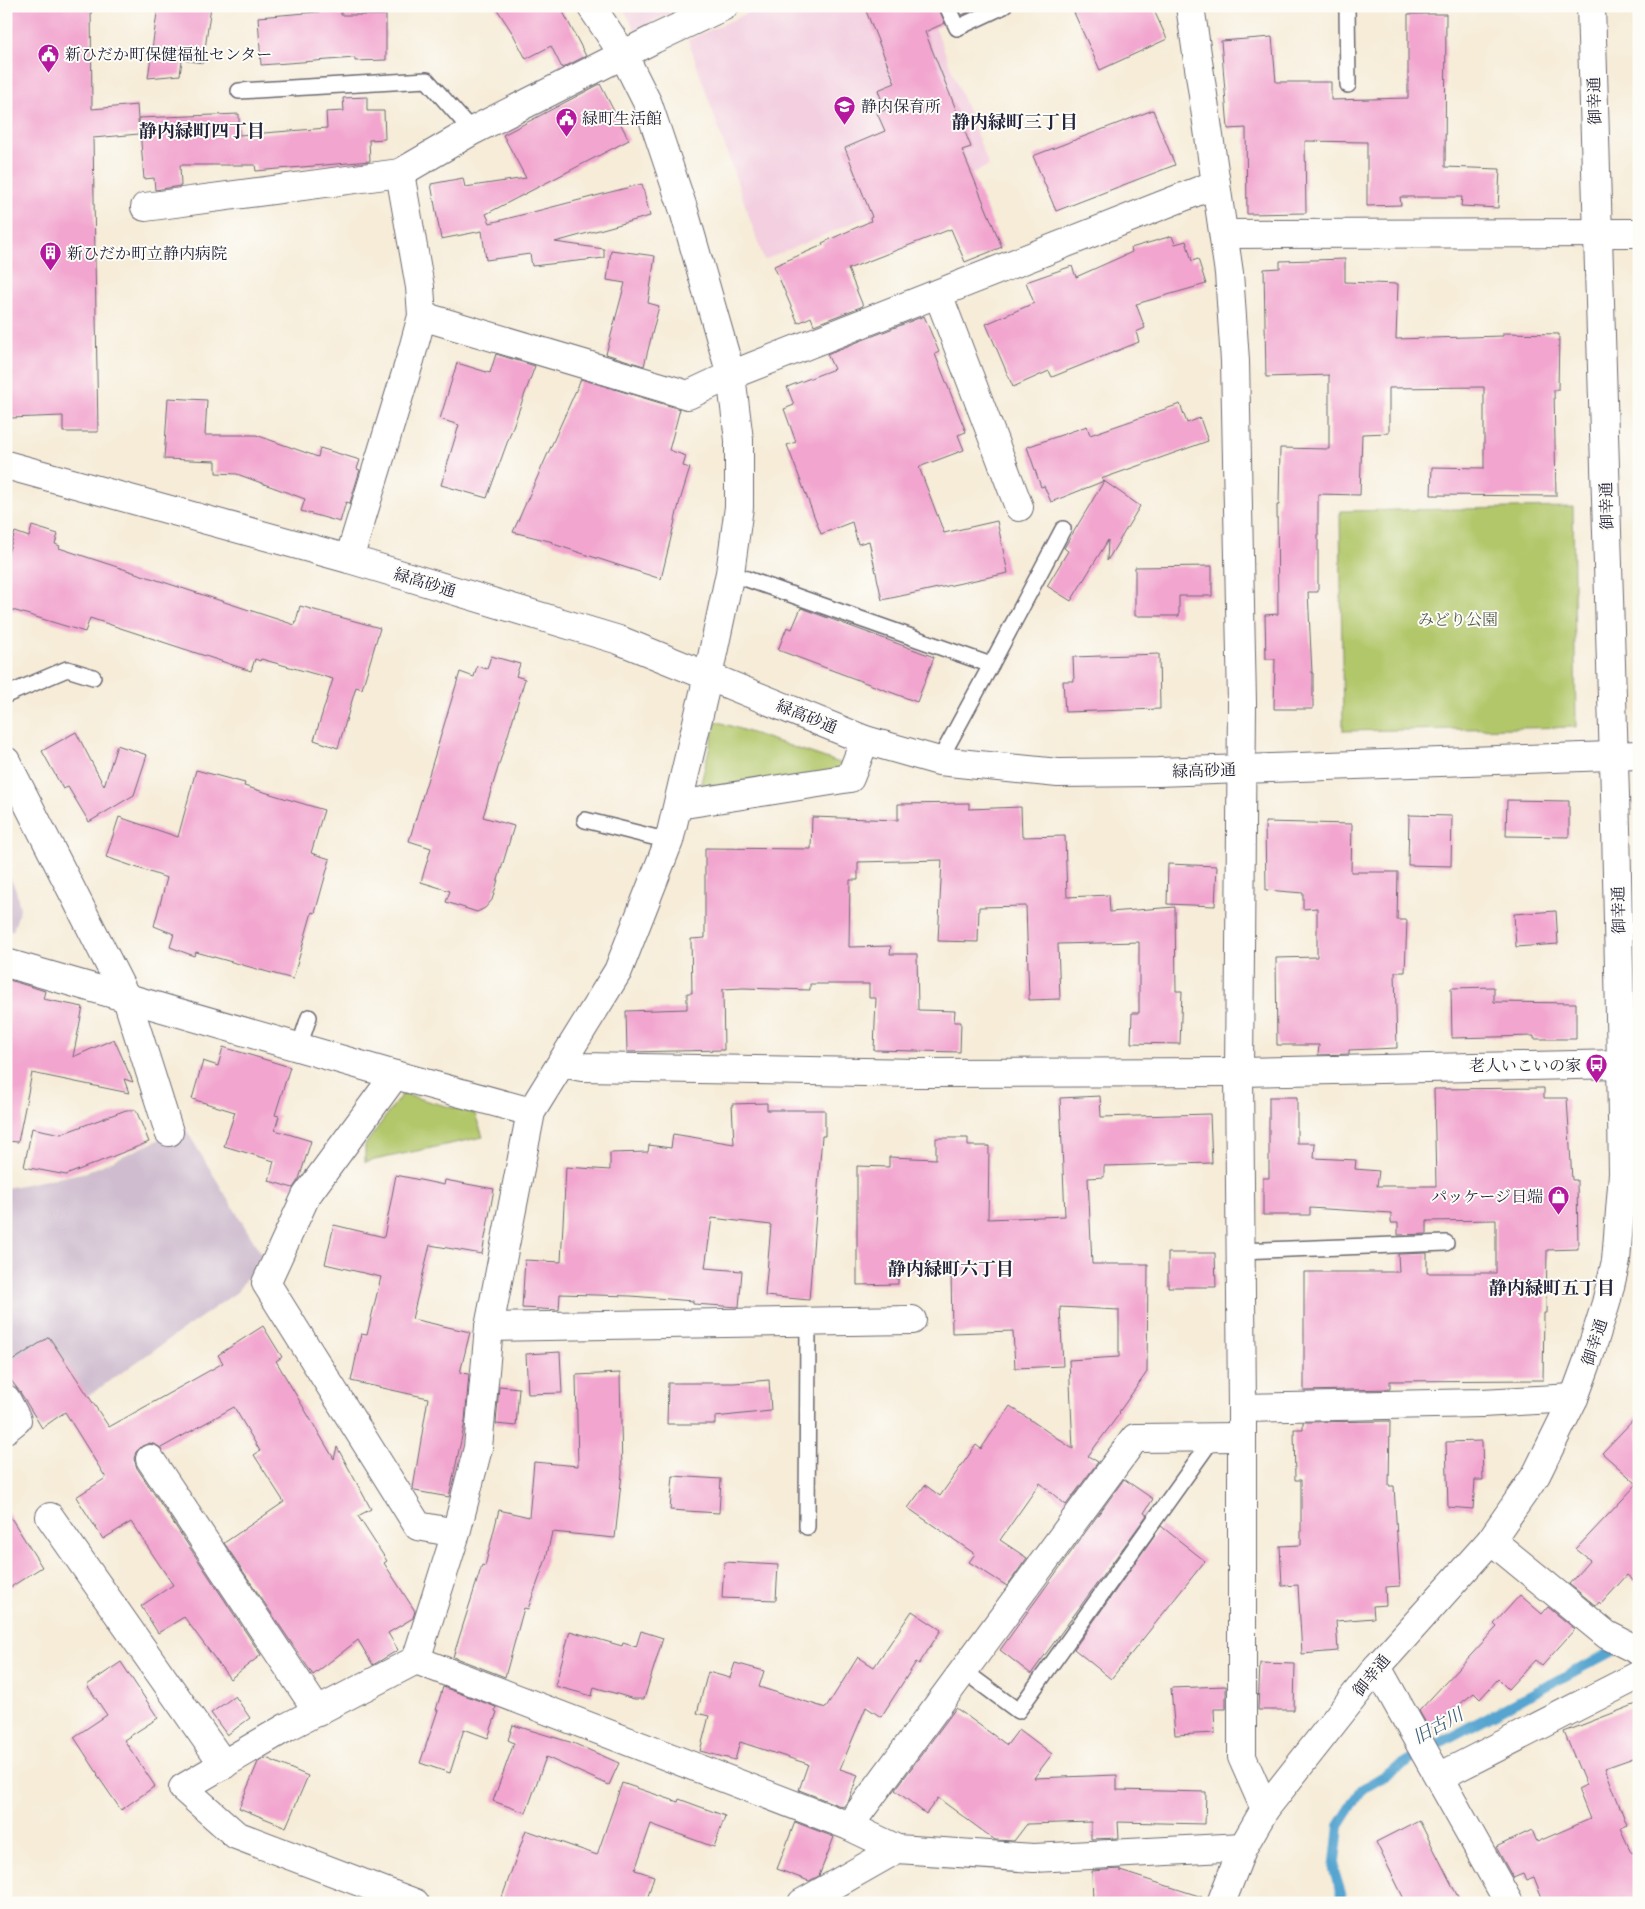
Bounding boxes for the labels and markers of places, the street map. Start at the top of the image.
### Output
public building icon: 新ひだか町保健福祉センター [37,42,61,73]
place label: 新ひだか町保健福祉センター [65,44,272,66]
school or university icon: 静内保育所 [833,94,857,125]
place label: 静内保育所 [861,96,941,118]
public building icon: 緑町生活館 [554,106,578,137]
place label: 緑町生活館 [582,108,662,130]
building icon: 新ひだか町立静内病院 [39,241,63,272]
place label: 新ひだか町立静内病院 [67,243,227,265]
bus stop icon: 老人いこいの家 [1585,1053,1609,1084]
place label: 老人いこいの家 [1469,1055,1581,1077]
shop icon: パッケージ日端 [1547,1184,1571,1215]
place label: パッケージ日端 [1431,1186,1543,1208]

